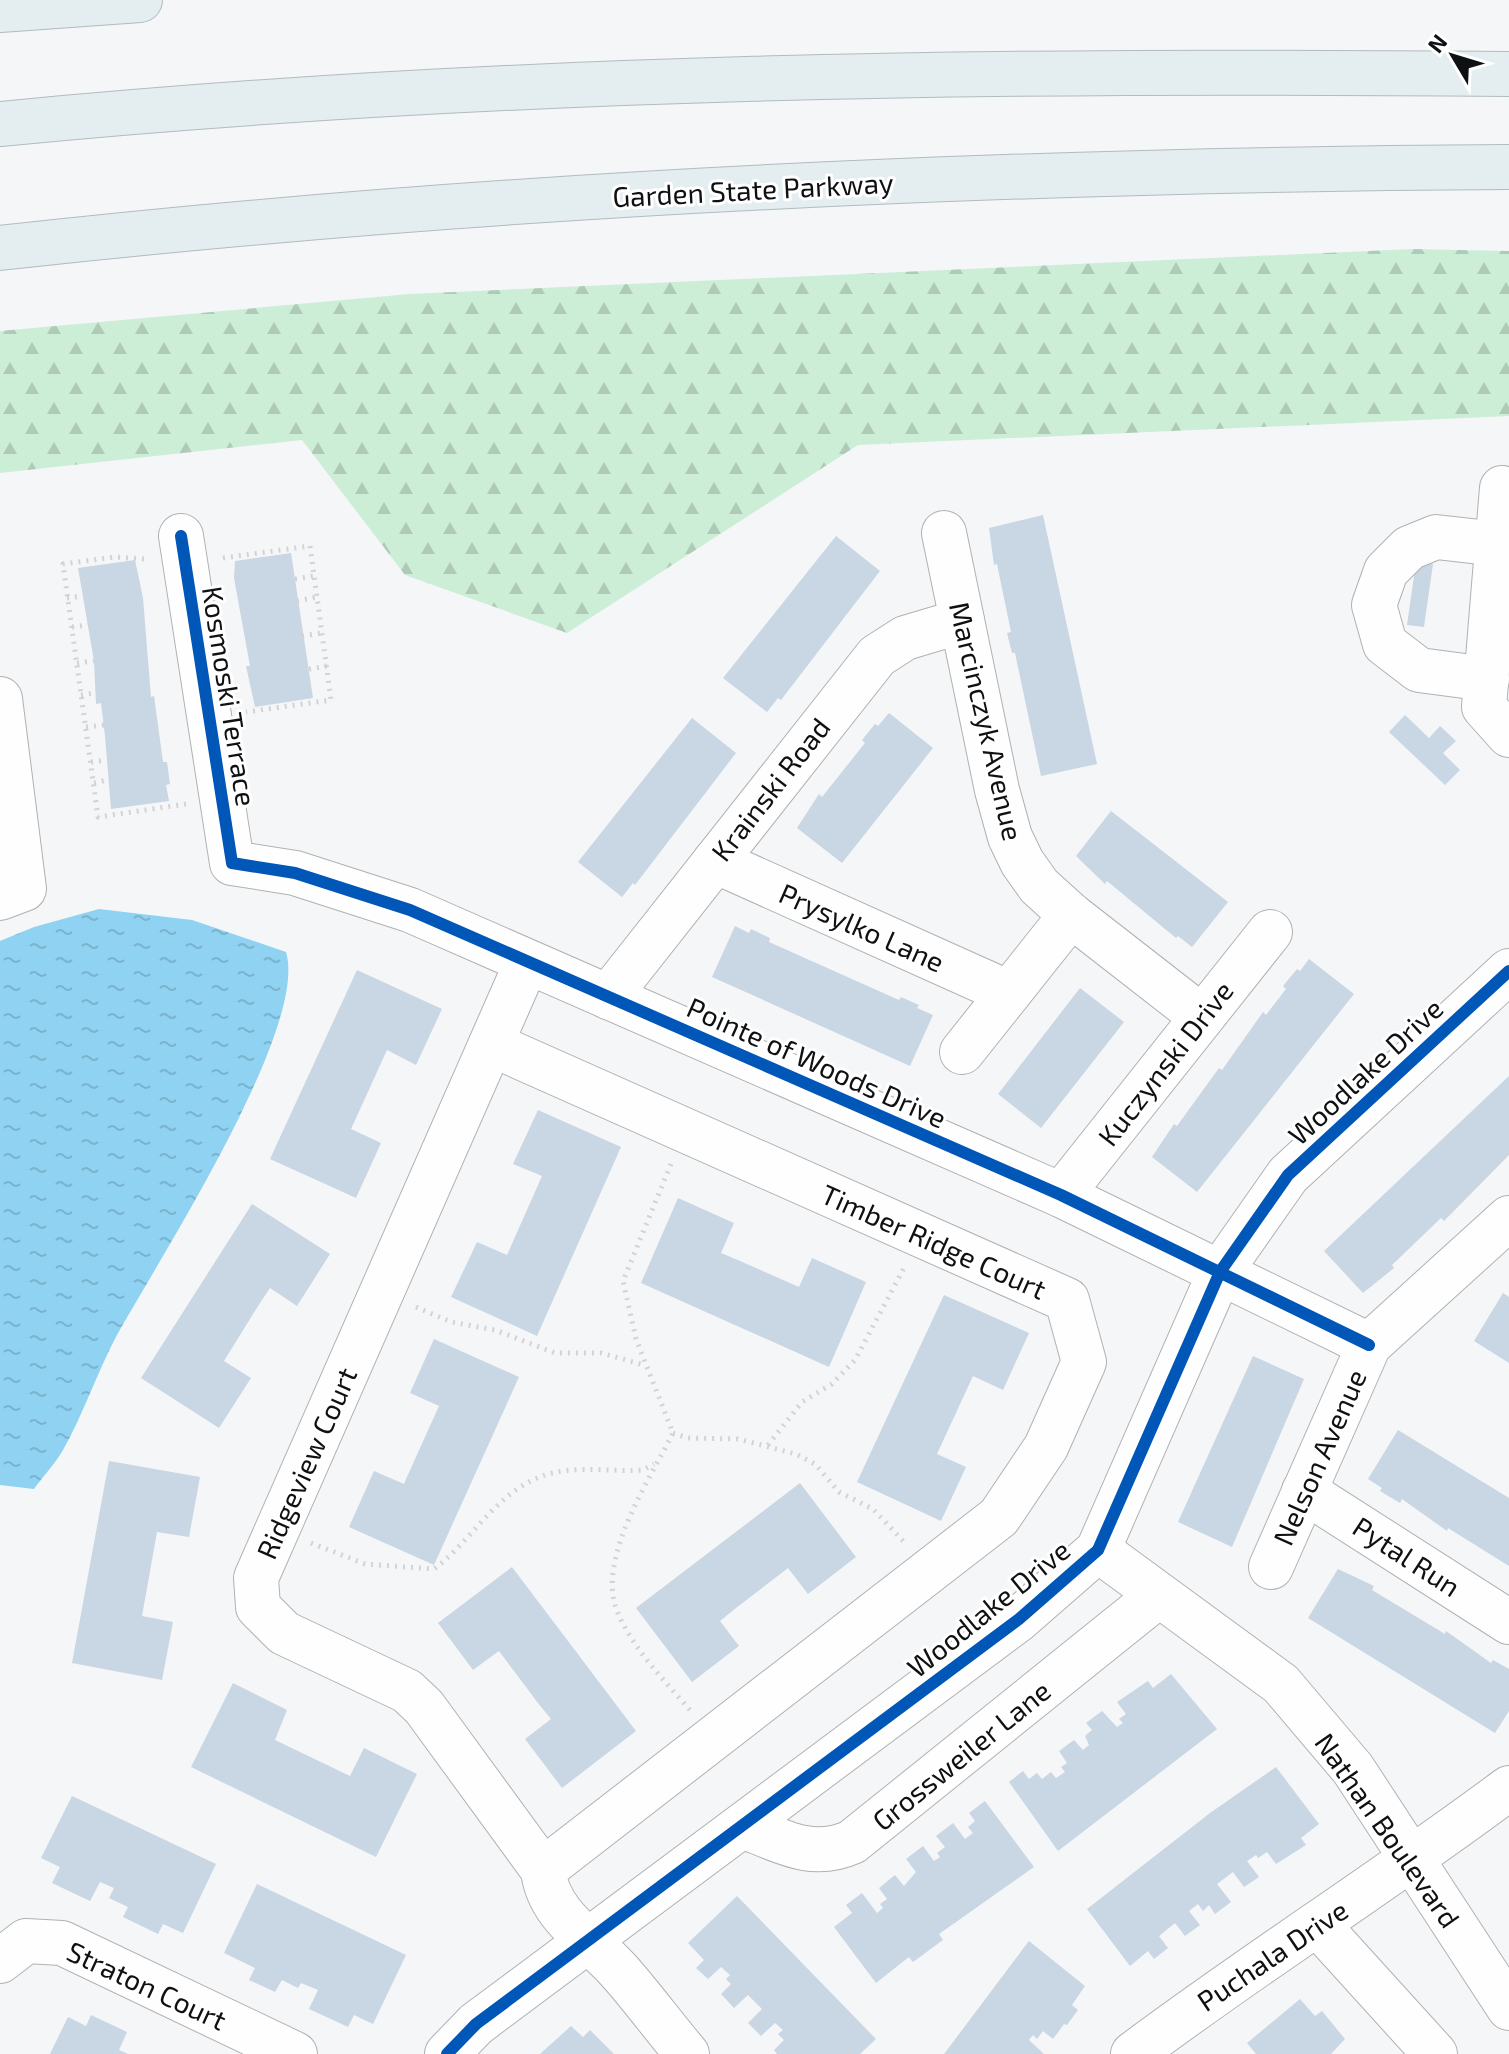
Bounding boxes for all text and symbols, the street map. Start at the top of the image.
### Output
north arrow [1413,16,1493,96]
text: N [1421,29,1452,57]
street label: Garden State Parkway [612,165,895,213]
street label: Kosmoski Terrace [196,584,264,808]
street label: Marcinczyk Avenue [943,598,1031,844]
street label: Krainski Road [703,711,837,867]
street label: Prysylko Lane [774,875,950,979]
street label: Kuczynski Drive [1090,974,1240,1152]
street label: Pointe of Woods Drive [682,990,952,1134]
street label: Woodlake Drive [1281,991,1449,1151]
street label: Timber Ridge Court [816,1176,1052,1306]
street label: Ridgeview Court [249,1362,363,1564]
street label: Nelson Avenue [1265,1364,1373,1550]
street label: Pytal Run [1347,1509,1467,1603]
street label: Woodlake Drive [900,1532,1076,1684]
street label: Grossweiler Lane [865,1673,1057,1837]
street label: Nathan Boulevard [1308,1726,1468,1934]
street label: Puchala Drive [1190,1892,1354,2018]
street label: Straton Court [62,1933,232,2037]

